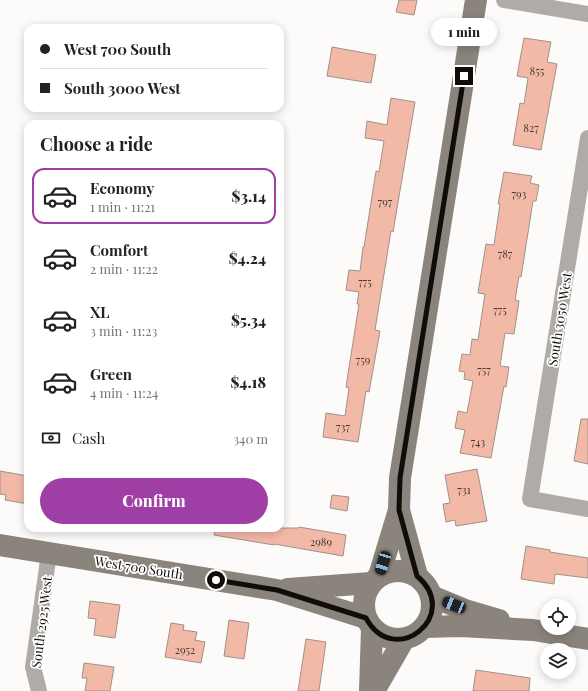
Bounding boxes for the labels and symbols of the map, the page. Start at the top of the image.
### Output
callout: 1 min [431,18,497,46]
house number: 855 [530,63,545,78]
route end [455,67,473,85]
house number: 827 [523,120,539,135]
house number: 793 [511,186,527,201]
house number: 797 [378,194,393,209]
house number: 787 [498,246,513,261]
street label: South 3050 West [543,271,575,367]
house number: 775 [358,274,372,289]
house number: 775 [493,302,507,317]
house number: 759 [356,352,371,367]
house number: 757 [477,362,491,377]
house number: 737 [336,419,350,434]
house number: 743 [471,434,485,449]
house number: 731 [457,482,471,497]
house number: 2989 [310,534,332,549]
car [374,550,392,576]
street label: West 700 South [93,551,185,582]
route start [207,571,225,589]
street label: South 2925 West [27,575,55,669]
car [441,595,467,615]
house number: 2952 [175,642,195,657]

